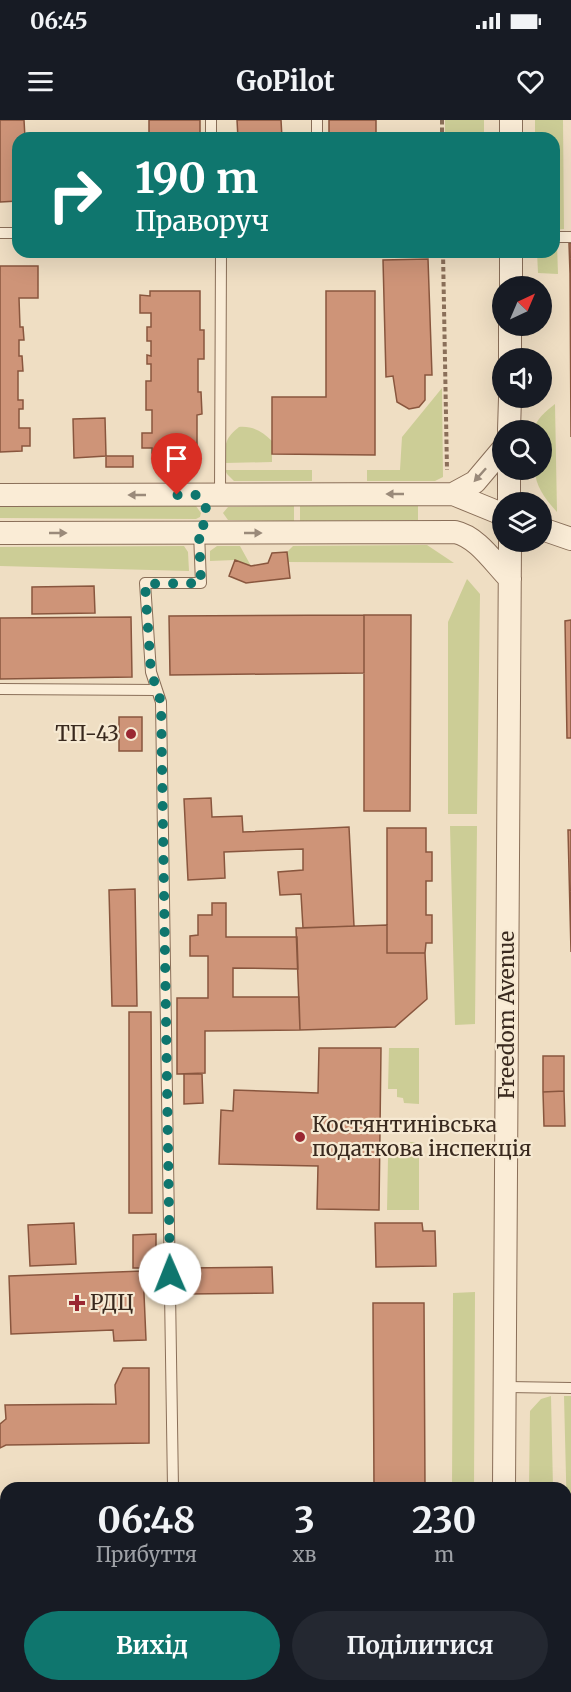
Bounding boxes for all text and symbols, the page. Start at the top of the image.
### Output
text: 06:45 [30,7,88,35]
text: GoPilot [236,64,335,98]
icon: menu [24,65,57,98]
icon: heart [514,65,547,98]
text: 190 m [135,152,258,204]
icon: right [36,156,114,234]
text: Праворуч [135,204,269,238]
north arrow [492,276,552,336]
map controls [492,276,552,552]
button: sound [492,348,552,408]
button: search [492,420,552,480]
pin [151,433,202,495]
icon: arrive [160,442,193,475]
one-way arrow [473,468,487,483]
one-way arrow [385,489,404,499]
one-way arrow [127,490,146,500]
button: layers [492,492,552,552]
one-way arrow [49,528,68,538]
one-way arrow [244,528,263,538]
place label: ТП-43 [55,720,119,747]
marker: ТП-43 [124,727,138,741]
street label: Freedom Avenue [493,931,520,1099]
place label: Костянтинівська податкова інспекція [312,1111,532,1162]
marker: Костянтинівська податкова інспекція [293,1130,307,1144]
position arrow [138,1242,202,1306]
place label: РДЦ [90,1289,134,1316]
marker: РДЦ [68,1294,86,1312]
text: 06:48 [97,1498,195,1543]
text: 3 [294,1498,315,1543]
text: 230 [412,1498,476,1543]
text: Прибуття [96,1542,197,1567]
text: хв [293,1542,316,1567]
text: m [434,1542,454,1567]
button: Вихід [24,1611,280,1680]
button: Поділитися [292,1611,548,1680]

